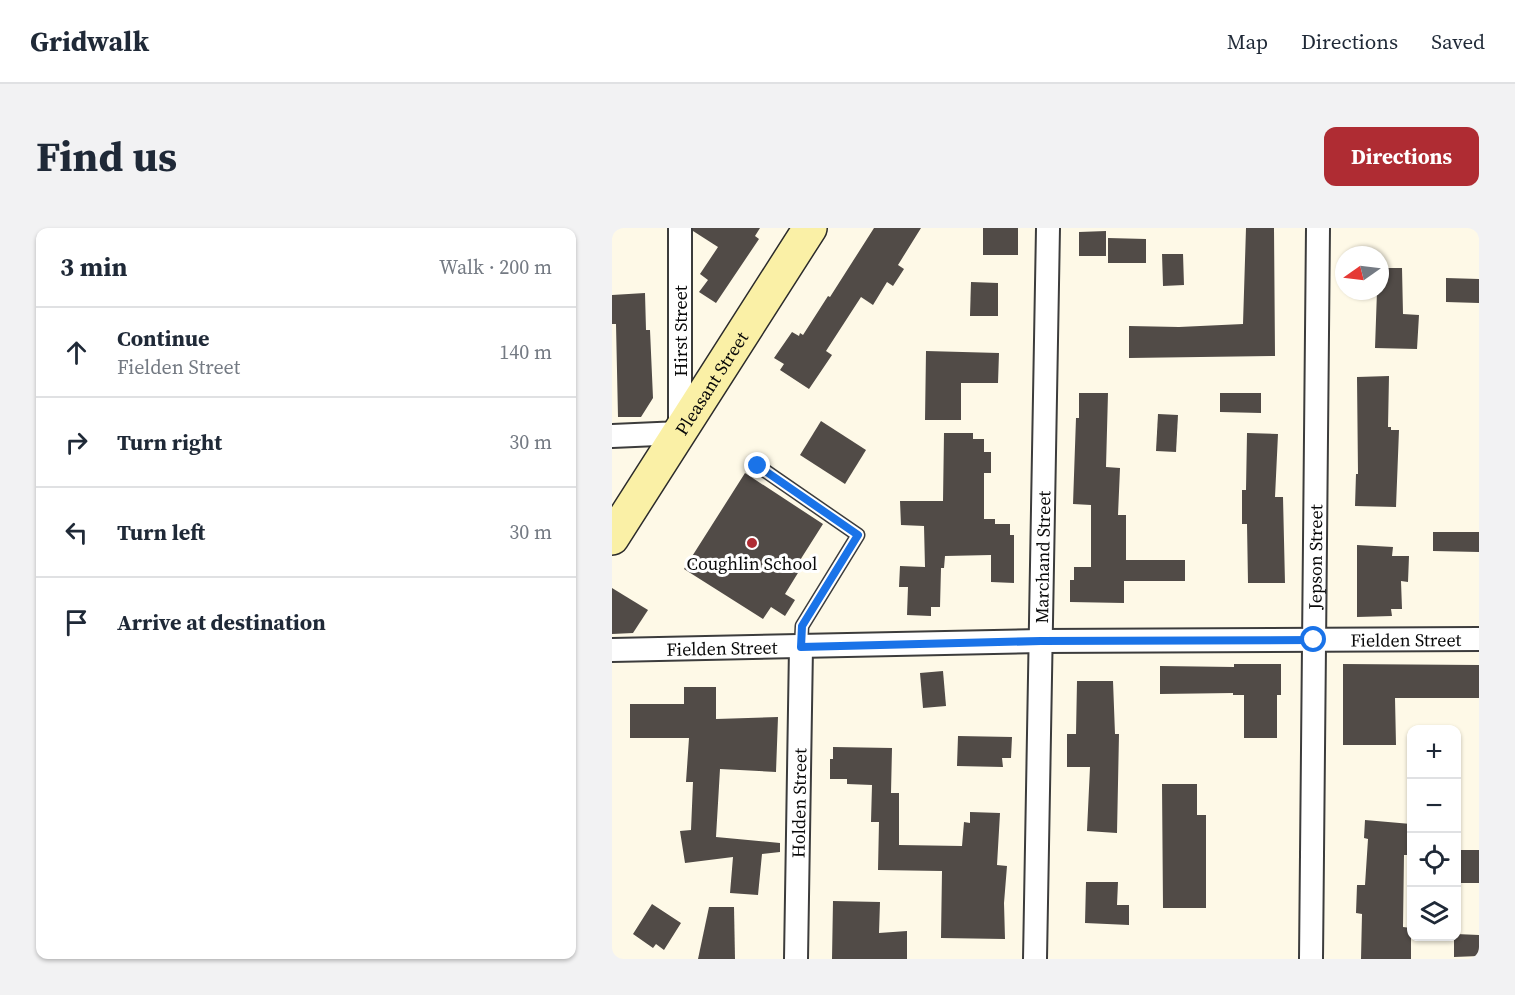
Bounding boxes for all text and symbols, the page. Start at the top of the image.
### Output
text: Gridwalk [30,22,149,60]
text: Map [1227,27,1268,56]
text: Directions [1301,27,1398,56]
text: Saved [1431,27,1485,56]
text: Find us [36,127,177,185]
button: Directions [1324,127,1479,186]
north arrow [1335,246,1389,300]
text: 3 min [60,249,127,285]
text: Walk · 200 m [439,253,552,281]
street label: Hirst Street [668,285,693,377]
text: Continue [117,323,210,353]
street label: Pleasant Street [669,326,754,440]
icon: ahead [60,336,93,369]
text: 140 m [499,338,552,366]
text: Fielden Street [117,353,240,381]
icon: right [60,426,93,459]
text: Turn right [117,427,222,457]
text: 30 m [509,428,552,456]
route end [744,452,770,478]
street label: Marchand Street [1028,490,1056,624]
street label: Jepson Street [1302,504,1328,611]
icon: left [60,516,93,549]
text: Turn left [117,517,205,547]
text: 30 m [509,518,552,546]
marker: Coughlin School [745,536,759,550]
place label: Coughlin School [687,551,817,576]
icon: arrive [60,606,93,639]
text: Arrive at destination [117,607,326,637]
route start [1300,626,1326,652]
street label: Fielden Street [1350,627,1462,652]
street label: Fielden Street [666,634,778,661]
map controls [1407,725,1461,941]
button: + [1407,725,1461,779]
street label: Holden Street [785,748,812,858]
button: − [1407,779,1461,833]
button: locate [1407,833,1461,887]
button: layers [1407,887,1461,941]

